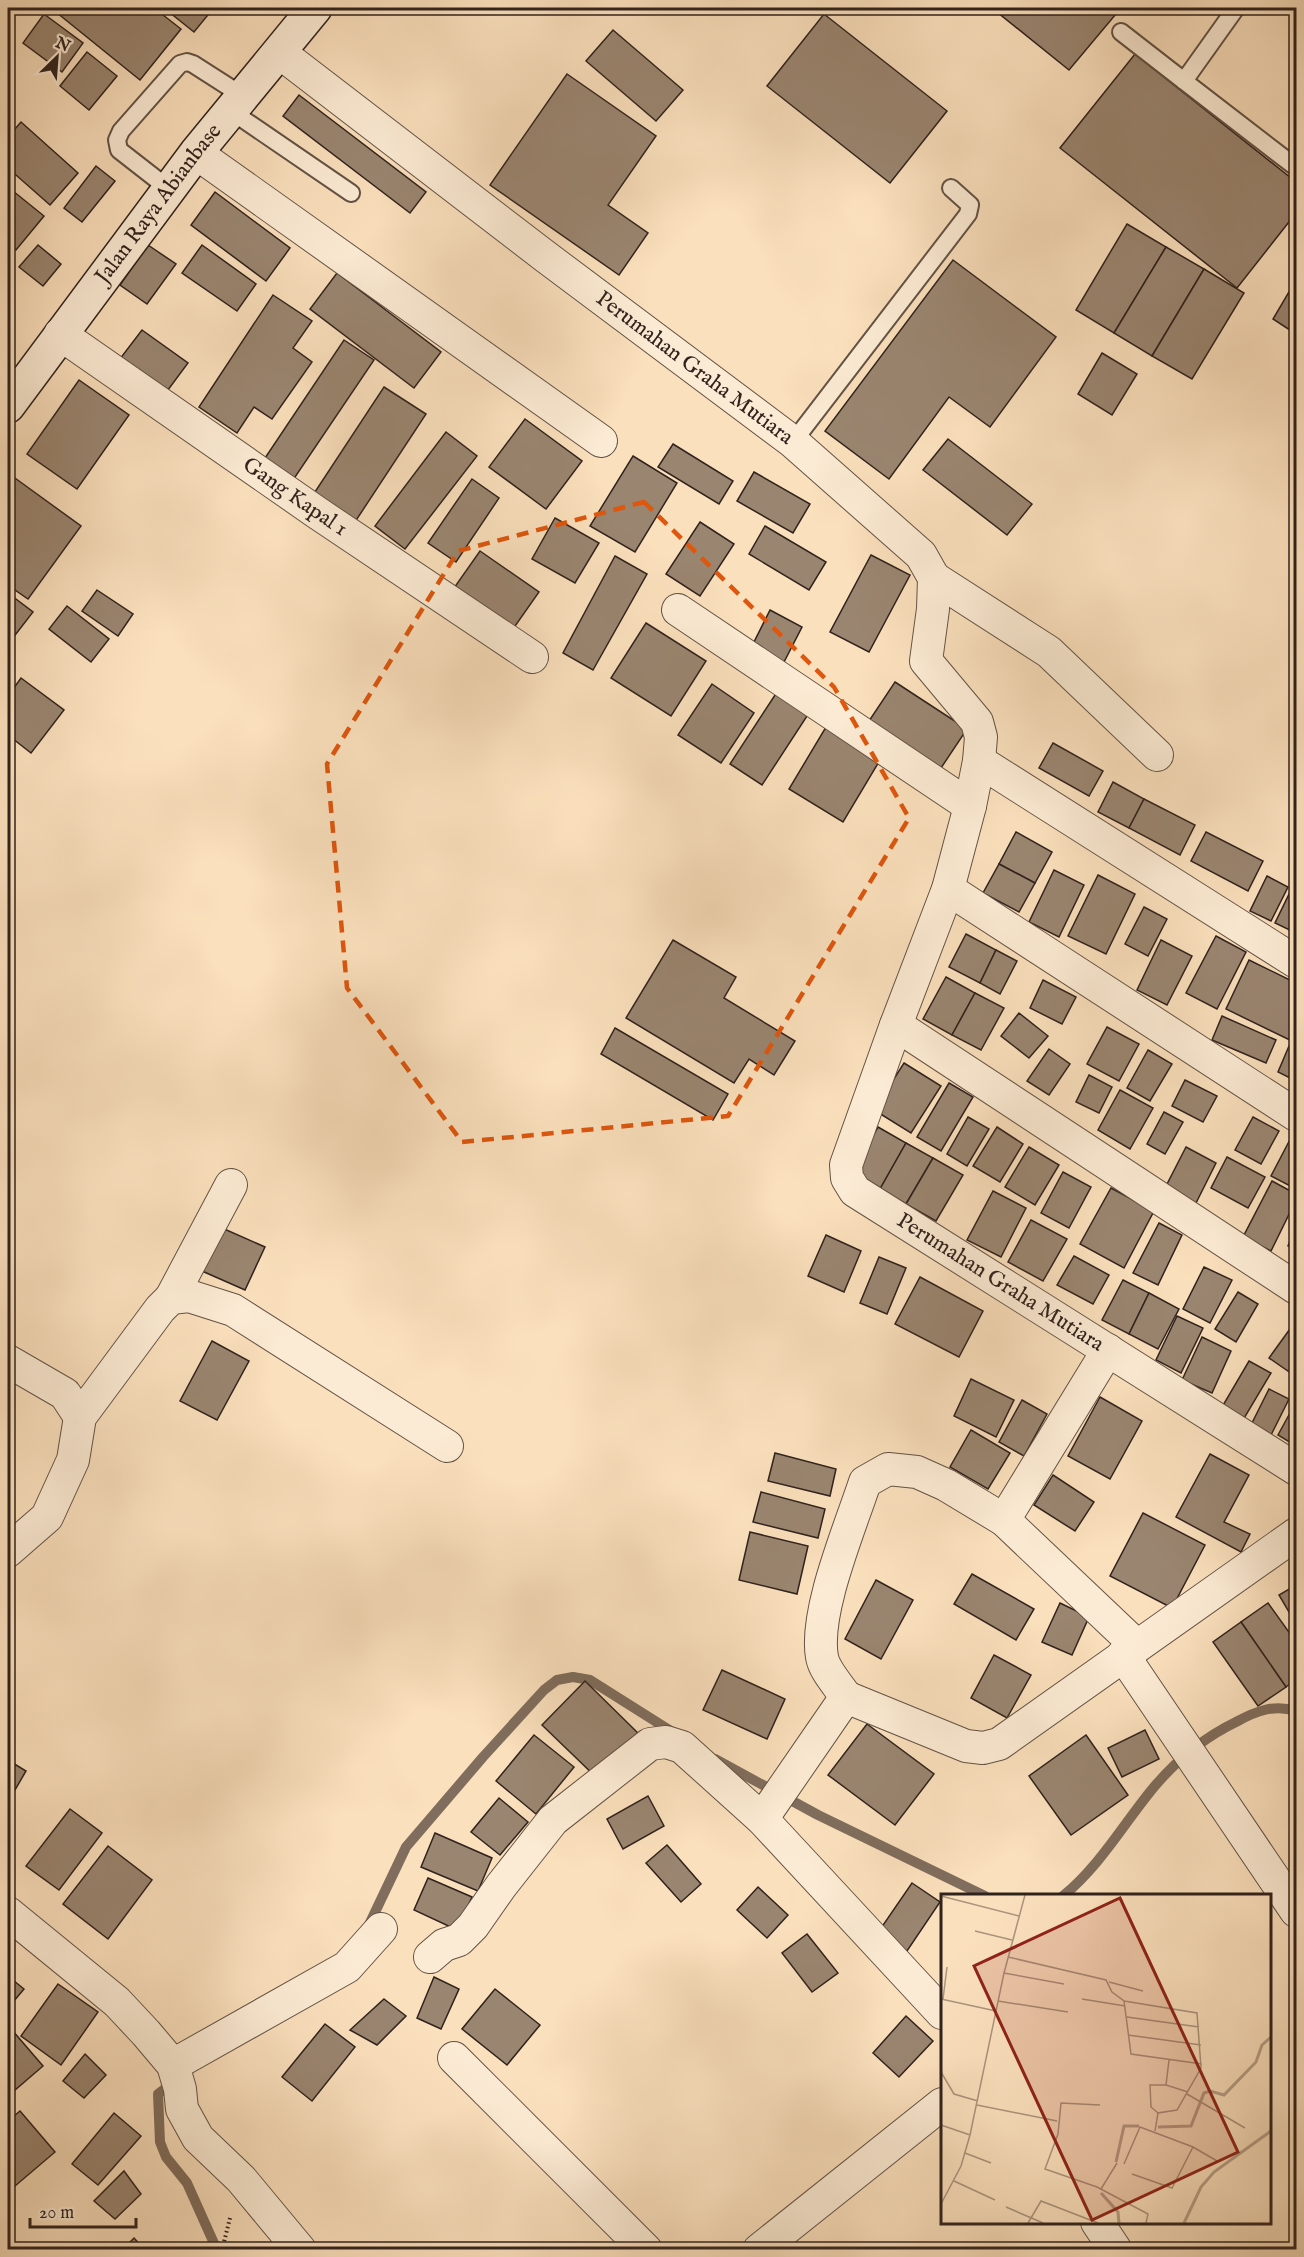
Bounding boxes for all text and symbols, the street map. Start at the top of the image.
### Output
north arrow [27,27,87,87]
text: N [51,33,73,57]
street label: Jalan Raya Abianbase [88,118,228,292]
street label: Perumahan Graha Mutiara [590,285,799,452]
street label: Gang Kapal 1 [237,451,353,543]
street label: Perumahan Graha Mutiara [891,1207,1110,1359]
inset map [941,1894,1271,2224]
scale bar [30,2191,136,2229]
text: 20 m [39,2202,74,2225]

